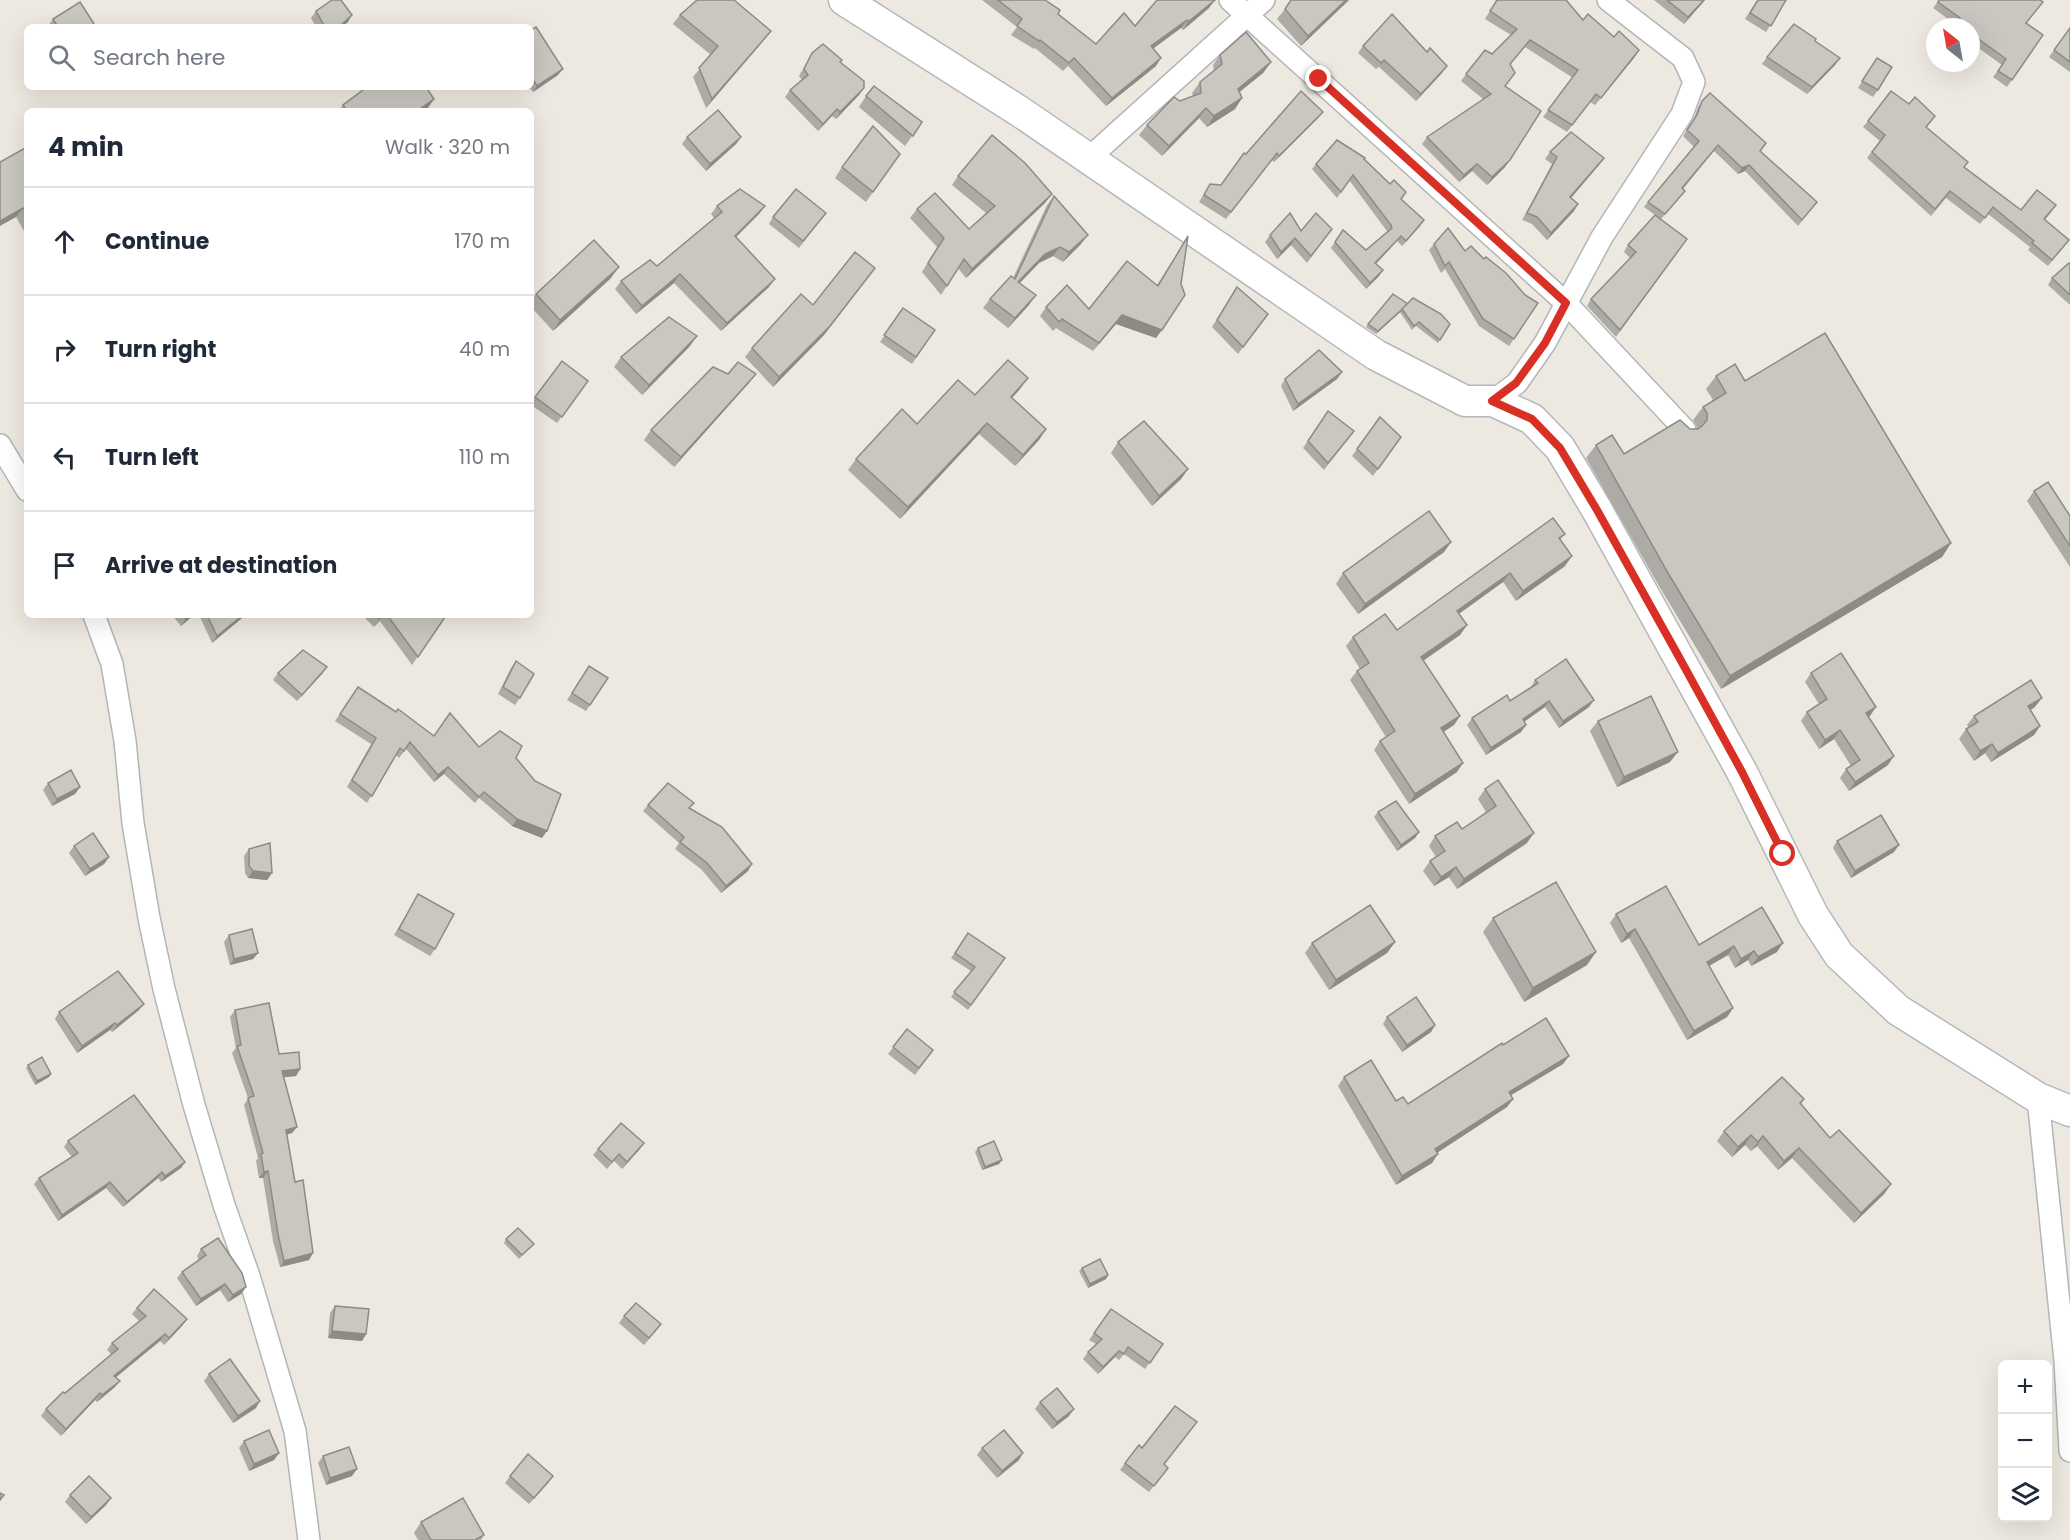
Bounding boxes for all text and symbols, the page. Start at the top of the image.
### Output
north arrow [1926,18,1980,72]
search box [24,24,534,90]
icon: search [45,41,78,74]
text: Search here [93,42,226,73]
route end [1305,65,1331,91]
text: 4 min [48,129,124,165]
text: Walk · 320 m [385,133,510,161]
icon: ahead [48,225,81,258]
text: Continue [105,226,209,257]
text: 170 m [454,227,510,255]
icon: right [48,333,81,366]
text: Turn right [105,334,216,365]
text: 40 m [459,335,510,363]
icon: left [48,441,81,474]
text: Turn left [105,442,199,473]
text: 110 m [459,443,510,471]
icon: arrive [48,549,81,582]
text: Arrive at destination [105,550,337,581]
route start [1769,840,1795,866]
map controls [1998,1360,2052,1522]
button: + [1998,1360,2052,1414]
button: − [1998,1414,2052,1468]
button: layers [1998,1468,2052,1522]

